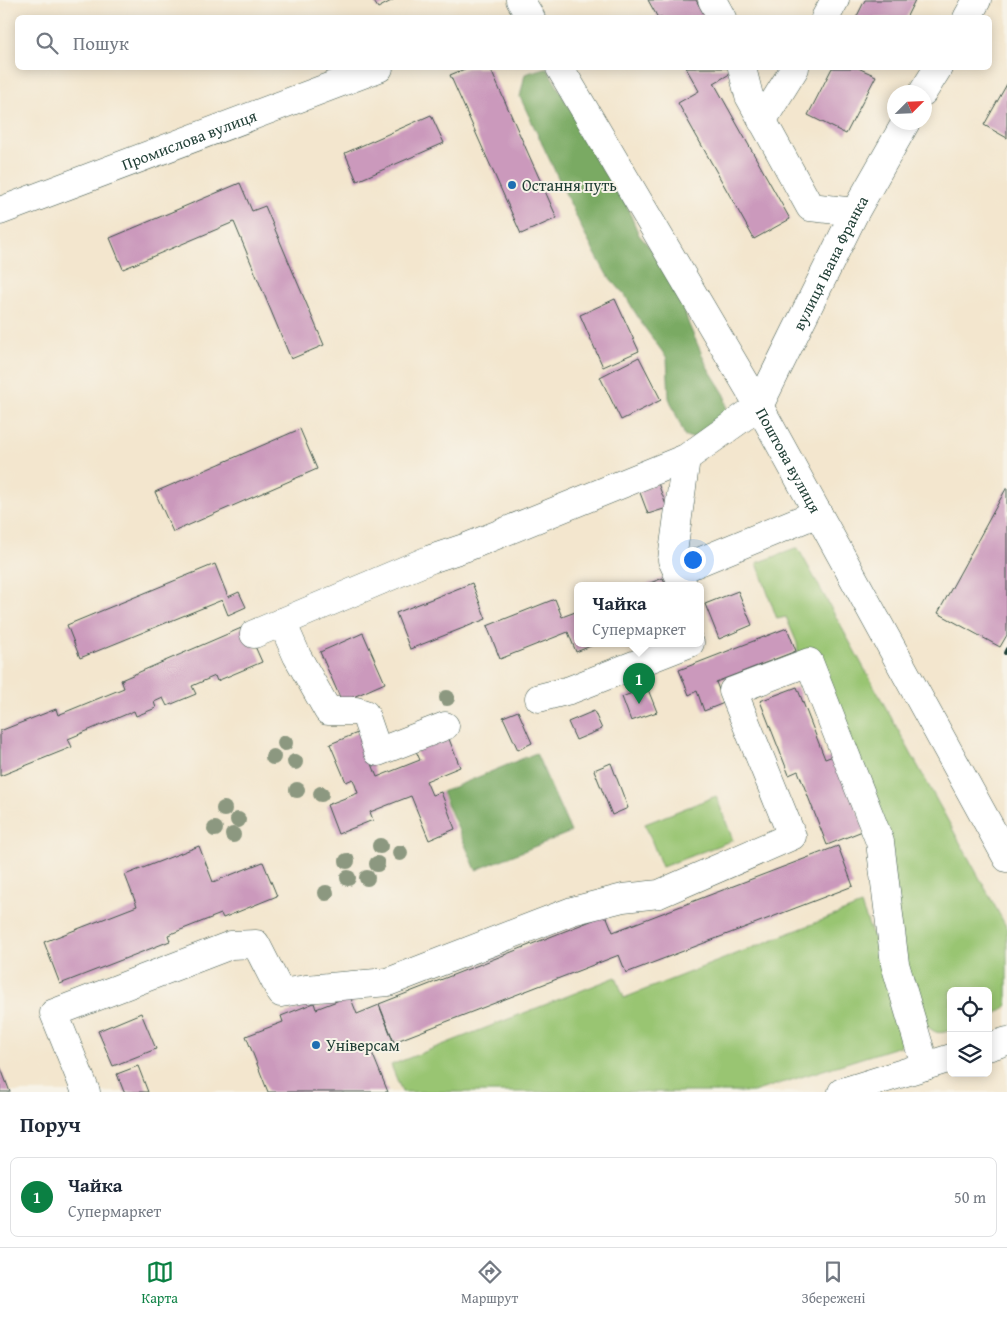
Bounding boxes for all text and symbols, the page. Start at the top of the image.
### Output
search box [15,15,992,70]
icon: search [33,29,61,57]
text: Пошук [73,29,129,57]
north arrow [887,85,932,130]
street label: Промислова вулиця [118,103,260,176]
place label: Остання путь [522,173,617,197]
marker: Остання путь [506,179,518,191]
street label: вулиця Івана Франка [786,191,874,334]
street label: Поштова вулиця [750,403,827,517]
your location [680,547,706,573]
popup [574,582,704,647]
text: Чайка [592,589,647,617]
text: Супермаркет [592,617,686,641]
pin: 1 [623,663,655,704]
map controls [947,987,992,1077]
button: locate [947,987,992,1032]
button: layers [947,1032,992,1077]
place label: Універсам [326,1033,400,1057]
marker: Універсам [310,1039,322,1051]
text: Поруч [20,1109,81,1140]
text: Чайка [68,1171,122,1199]
text: 1 [33,1185,41,1209]
text: 50 m [954,1185,986,1209]
text: Супермаркет [68,1199,161,1223]
tab: Карта [142,1258,178,1308]
tab: Маршрут [461,1258,518,1308]
tab: Збережені [801,1258,865,1308]

